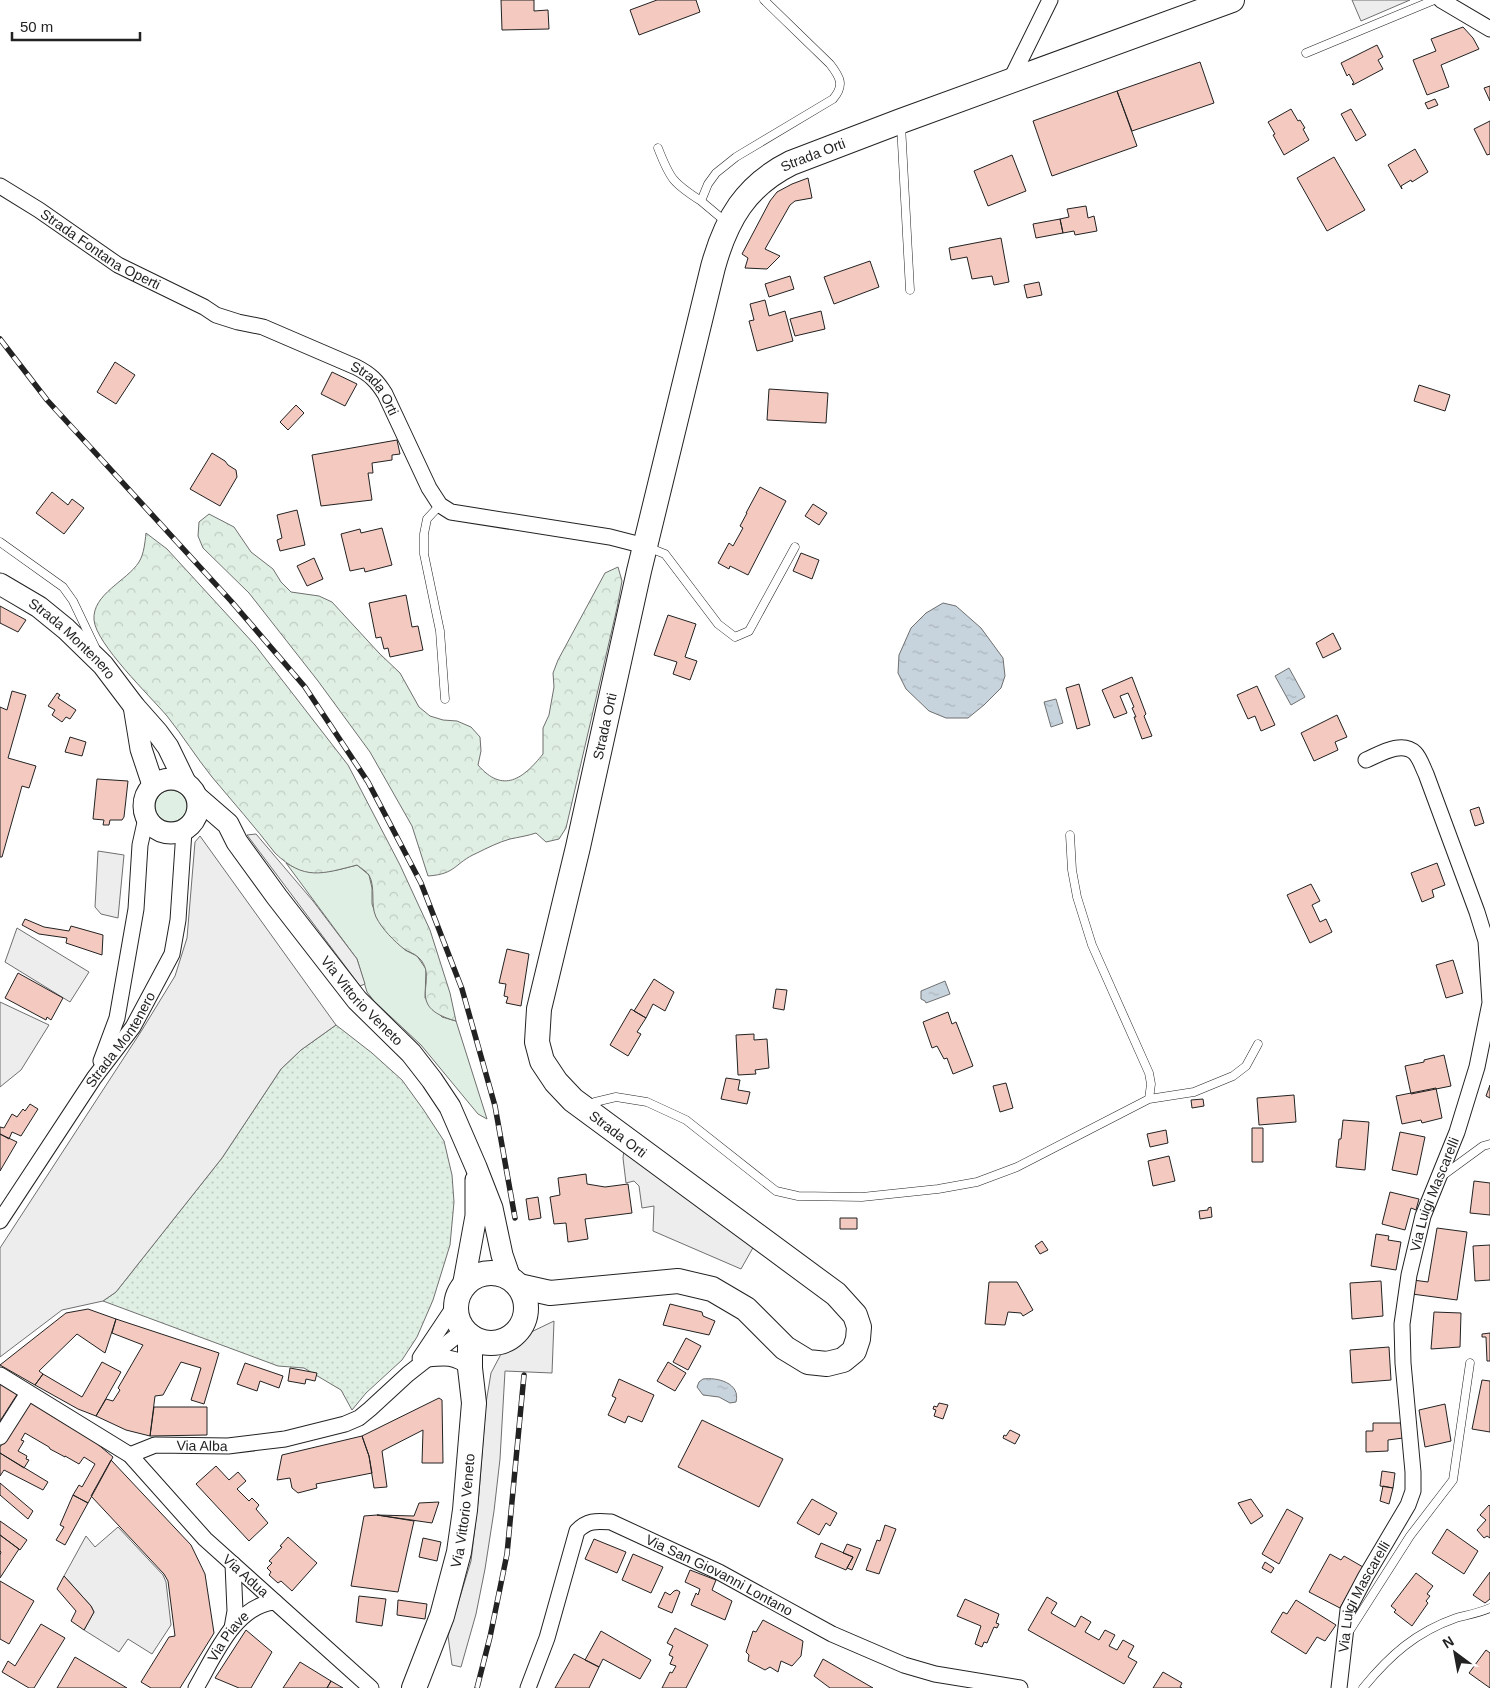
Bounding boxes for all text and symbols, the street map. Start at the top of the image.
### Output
scale bar [12,10,140,42]
text: 50 m [20,18,53,35]
street label: Strada Orti [778,135,847,175]
street label: Strada Fontana Operti [38,206,163,293]
street label: Strada Orti [348,358,402,418]
street label: Strada Montenero [26,595,119,682]
street label: Strada Orti [590,692,620,761]
street label: Via Vittorio Veneto [318,953,406,1049]
street label: Strada Montenero [82,989,158,1090]
street label: Strada Orti [586,1107,650,1161]
street label: Via Luigi Mascarelli [1407,1135,1462,1253]
street label: Via Alba [176,1437,228,1454]
street label: Via Vittorio Veneto [447,1453,478,1569]
street label: Via San Giovanni Lontano [643,1531,796,1619]
street label: Via Luigi Mascarelli [1335,1538,1393,1653]
street label: Via Adua [220,1551,272,1600]
street label: Via Piave [204,1607,252,1664]
north arrow [1430,1628,1480,1678]
text: N [1440,1633,1457,1651]

